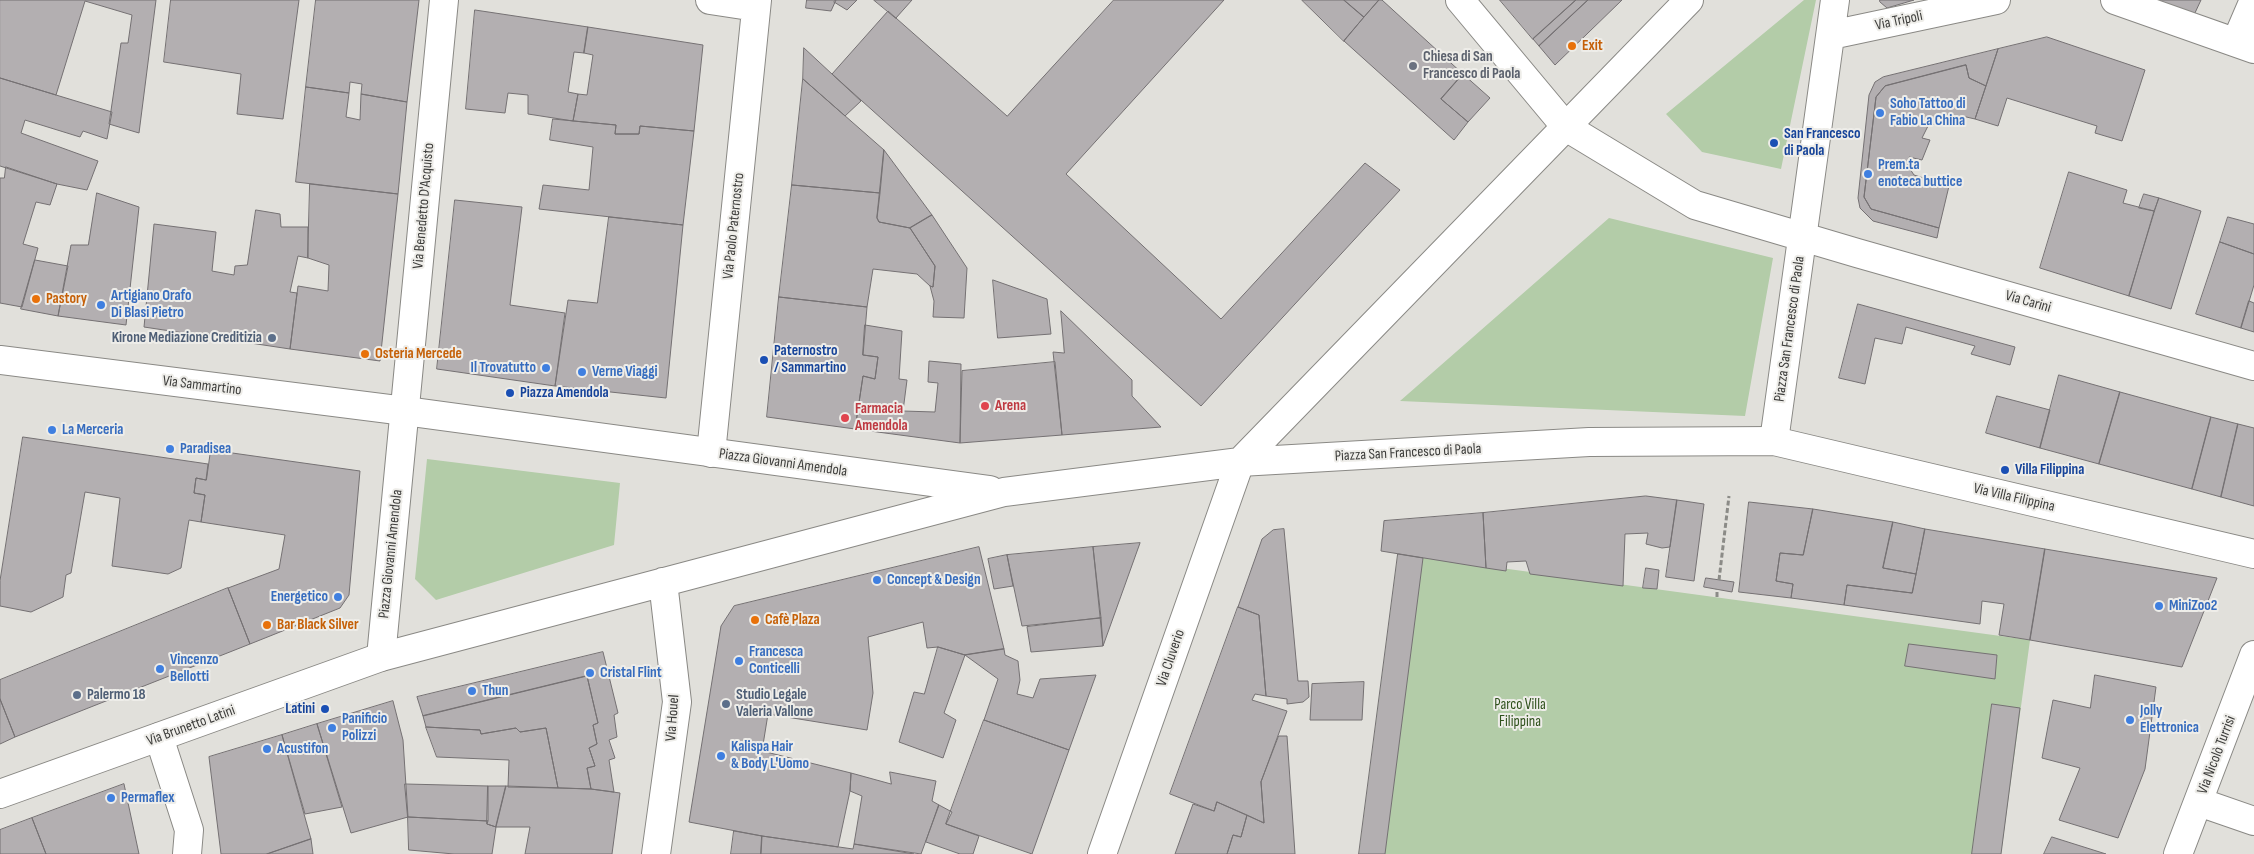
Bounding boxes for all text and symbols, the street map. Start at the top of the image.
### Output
street label: Via Tripoli [1874,7,1924,35]
place label: Exit [1582,37,1603,55]
marker: Exit [1566,40,1578,52]
place label: Chiesa di San Francesco di Paola [1423,48,1520,83]
marker: Chiesa di San Francesco di Paola [1407,60,1419,72]
place label: Soho Tattoo di Fabio La China [1890,95,1965,130]
marker: Soho Tattoo di Fabio La China [1874,107,1886,119]
place label: San Francesco di Paola [1784,125,1861,160]
marker: San Francesco di Paola [1768,137,1780,149]
street label: Via Benedetto D'Acquisto [410,142,438,270]
place label: Prem.ta enoteca buttice [1878,156,1962,191]
marker: Prem.ta enoteca buttice [1862,168,1874,180]
street label: Via Paolo Paternostro [719,172,749,280]
street label: Piazza San Francesco di Paola [1771,255,1809,403]
place label: Artigiano Orafo Di Blasi Pietro [111,287,192,322]
street label: Via Carini [2003,287,2053,317]
place label: Pastory [46,290,87,308]
marker: Pastory [30,293,42,305]
marker: Artigiano Orafo Di Blasi Pietro [95,299,107,311]
place label: Kirone Mediazione Creditizia [112,329,262,347]
marker: Kirone Mediazione Creditizia [266,332,278,344]
place label: Paternostro / Sammartino [774,342,846,377]
place label: Osteria Mercede [375,345,462,363]
marker: Osteria Mercede [359,348,371,360]
marker: Paternostro / Sammartino [758,354,770,366]
place label: Il Trovatutto [471,359,536,377]
marker: Il Trovatutto [540,362,552,374]
place label: Verne Viaggi [592,363,658,381]
marker: Verne Viaggi [576,366,588,378]
street label: Via Sammartino [161,372,243,400]
place label: Piazza Amendola [520,384,609,402]
marker: Piazza Amendola [504,387,516,399]
place label: Arena [995,397,1026,415]
place label: Farmacia Amendola [855,400,908,435]
marker: Arena [979,400,991,412]
marker: Farmacia Amendola [839,412,851,424]
place label: La Merceria [62,421,123,439]
marker: La Merceria [46,424,58,436]
place label: Paradisea [180,440,231,458]
street label: Piazza San Francesco di Paola [1334,440,1482,466]
marker: Paradisea [164,443,176,455]
street label: Piazza Giovanni Amendola [718,445,848,481]
place label: Villa Filippina [2015,461,2084,479]
marker: Villa Filippina [1999,464,2011,476]
street label: Via Villa Filippina [1972,480,2056,516]
street label: Piazza Giovanni Amendola [375,489,407,619]
place label: Concept & Design [887,571,981,589]
marker: Concept & Design [871,574,883,586]
place label: Energetico [271,588,328,606]
marker: Energetico [332,591,344,603]
place label: MiniZoo2 [2169,597,2217,615]
marker: MiniZoo2 [2153,600,2165,612]
place label: Cafè Plaza [765,611,820,629]
marker: Cafè Plaza [749,614,761,626]
place label: Bar Black Silver [277,616,359,634]
marker: Bar Black Silver [261,619,273,631]
street label: Via Cluverio [1153,627,1189,689]
place label: Francesca Conticelli [749,643,803,678]
place label: Vincenzo Bellotti [170,651,219,686]
marker: Francesca Conticelli [733,655,745,667]
marker: Vincenzo Bellotti [154,663,166,675]
place label: Cristal Flint [600,664,662,682]
marker: Cristal Flint [584,667,596,679]
place label: Thun [482,682,508,700]
marker: Thun [466,685,478,697]
place label: Palermo 18 [87,686,146,704]
place label: Studio Legale Valeria Vallone [736,686,813,721]
marker: Palermo 18 [71,689,83,701]
street label: Via Houel [662,694,684,742]
park label: Parco Villa Filippina [1494,696,1546,731]
marker: Studio Legale Valeria Vallone [720,698,732,710]
place label: Latini [285,700,315,718]
street label: Via Brunetto Latini [144,702,238,750]
place label: Jolly Elettronica [2140,702,2199,737]
marker: Latini [319,703,331,715]
place label: Panificio Polizzi [342,710,387,745]
street label: Via Nicolò Turrisi [2194,713,2240,797]
marker: Jolly Elettronica [2124,714,2136,726]
marker: Panificio Polizzi [326,722,338,734]
place label: Kalispa Hair & Body L'Uomo [731,738,809,773]
place label: Acustifon [277,740,329,758]
marker: Acustifon [261,743,273,755]
marker: Kalispa Hair & Body L'Uomo [715,750,727,762]
place label: Permaflex [121,789,174,807]
marker: Permaflex [105,792,117,804]

